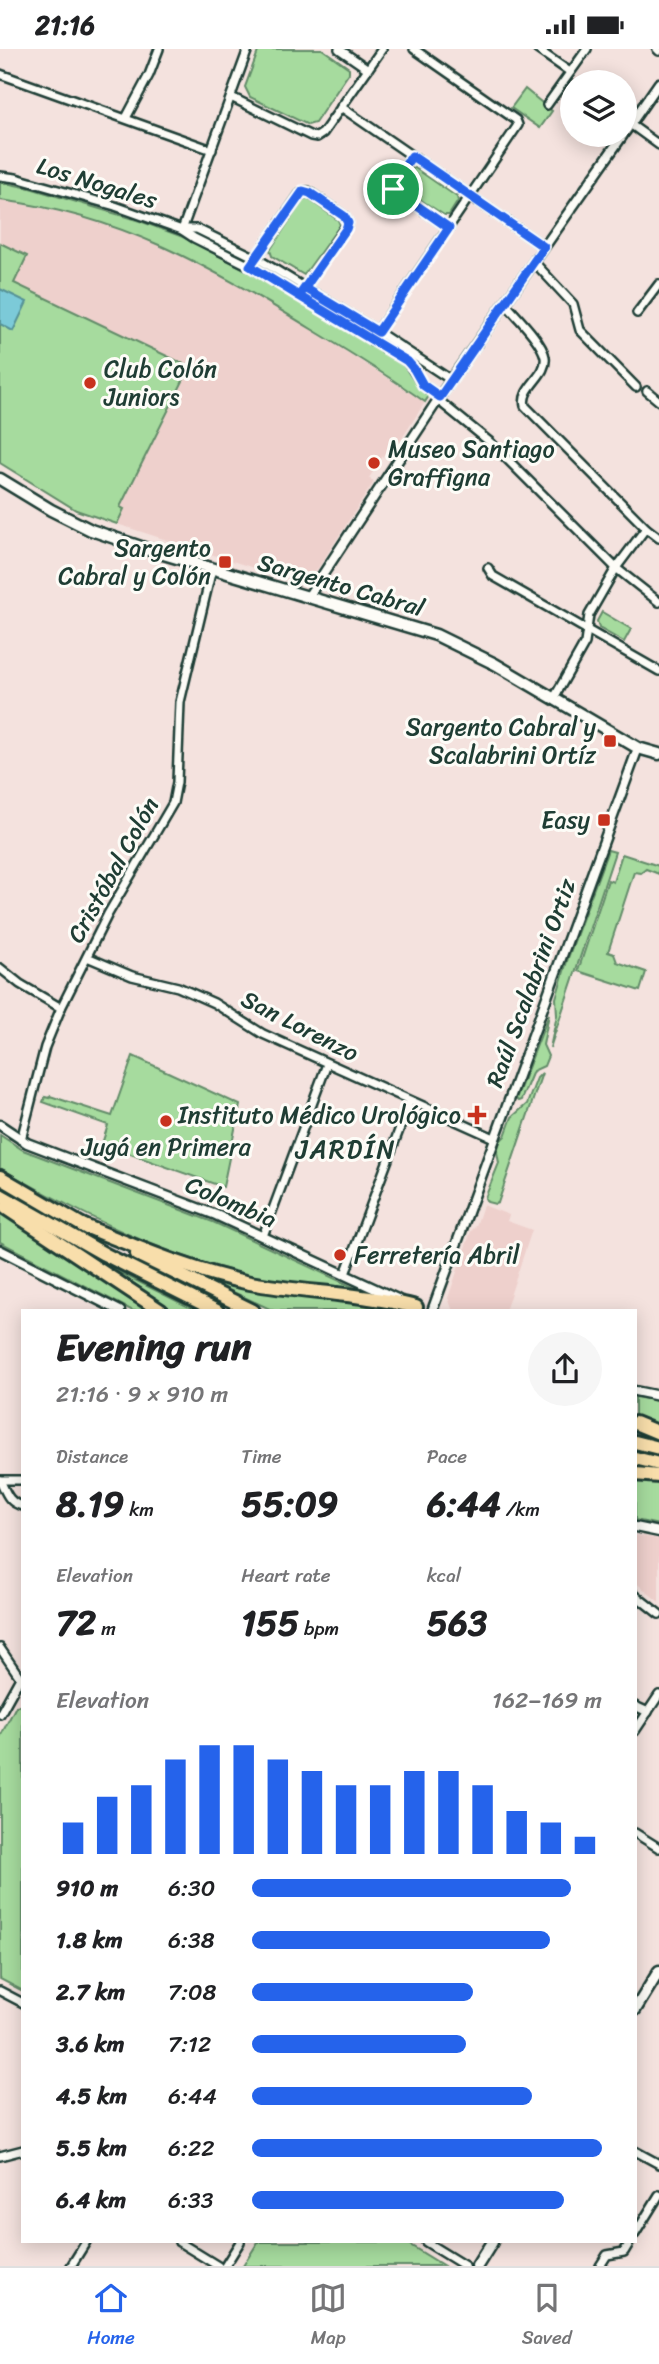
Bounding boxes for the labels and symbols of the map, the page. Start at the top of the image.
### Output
street label: Los Nogales [32,145,163,221]
pin [363,159,423,219]
place label: Club Colón Juniors [103,348,217,418]
marker: Club Colón Juniors [82,375,98,391]
place label: Museo Santiago Graffigna [388,428,555,498]
marker: Museo Santiago Graffigna [366,455,382,471]
place label: Sargento Cabral y Colón [58,527,211,597]
street label: Sargento Cabral [253,541,430,629]
marker: Sargento Cabral y Colón [217,554,233,570]
place label: Sargento Cabral y Scalabrini Ortíz [406,706,597,776]
marker: Sargento Cabral y Scalabrini Ortíz [602,733,618,749]
street label: Cristóbal Colón [55,789,171,951]
place label: Easy [541,799,591,841]
marker: Easy [596,812,612,828]
street label: Raúl Scalabrini Ortiz [474,872,589,1094]
street label: San Lorenzo [234,978,366,1074]
place label: Instituto Médico Urológico [177,1094,461,1136]
marker: Instituto Médico Urológico [467,1105,487,1125]
marker: Jugá en Primera [158,1113,174,1129]
place label: Jugá en Primera [80,1126,252,1168]
district label: JARDÍN [295,1126,396,1172]
street label: Colombia [179,1164,283,1240]
place label: Ferretería Abril [354,1234,520,1276]
marker: Ferretería Abril [332,1247,348,1263]

